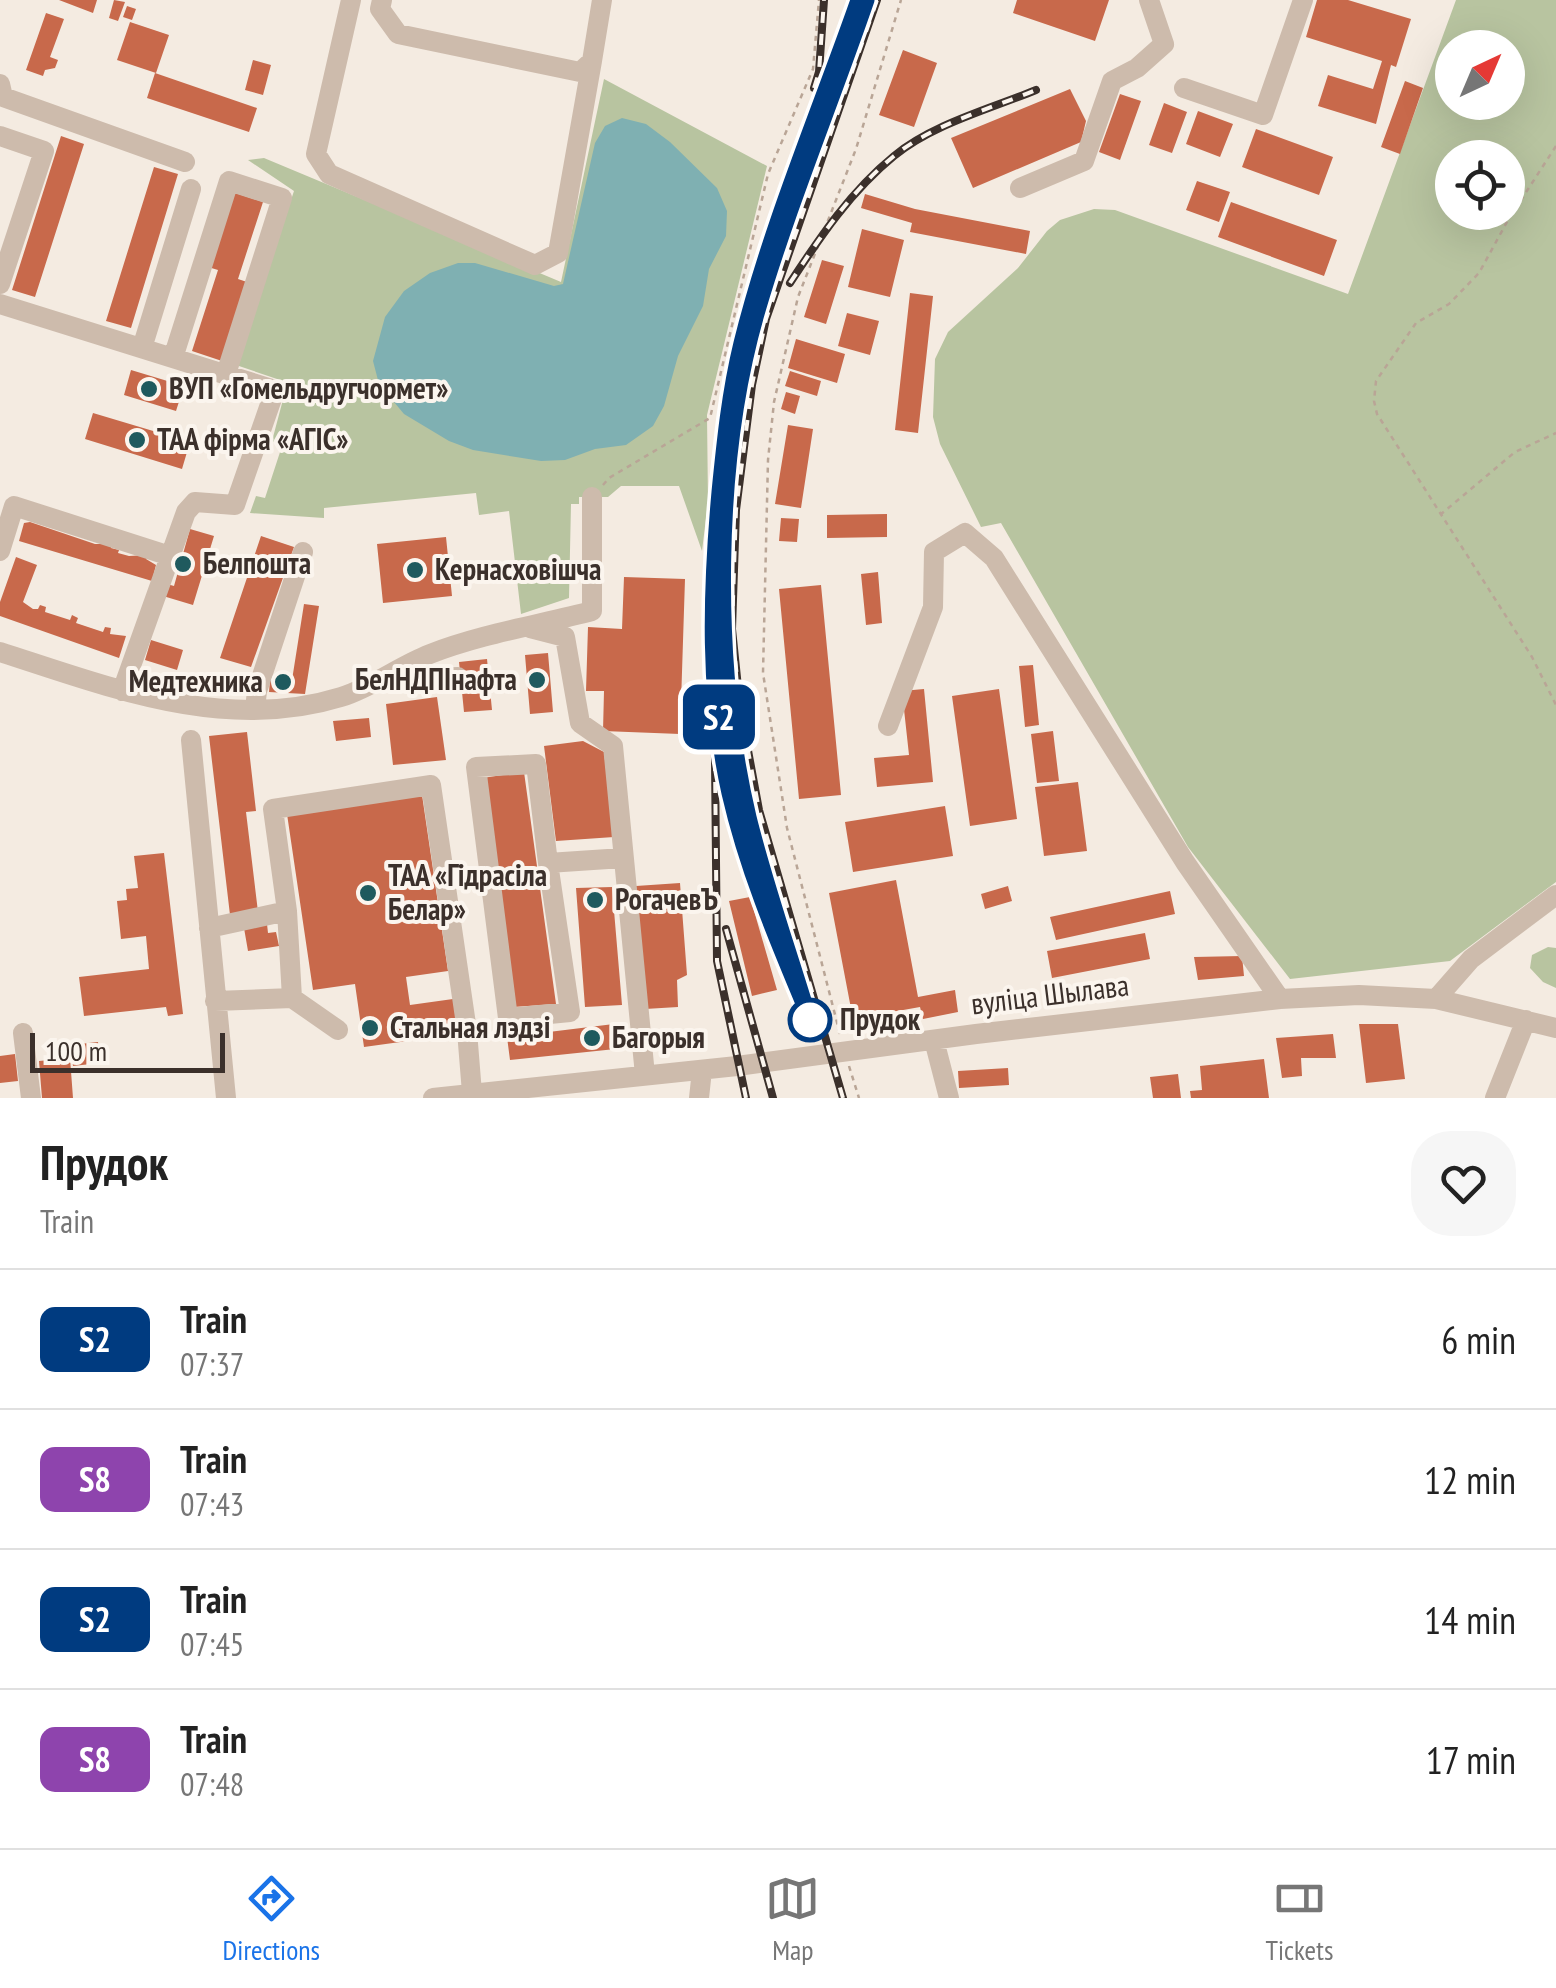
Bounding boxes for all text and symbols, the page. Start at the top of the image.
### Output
north arrow [1435,30,1525,120]
map controls [1435,30,1525,230]
button: locate [1435,140,1525,230]
place label: ВУП «Гомельдругчормет» [169,368,448,407]
marker: ВУП «Гомельдругчормет» [138,378,160,400]
place label: ТАА фірма «АГІС» [157,419,349,458]
marker: ТАА фірма «АГІС» [126,429,148,451]
place label: Белпошта [203,543,311,582]
place label: Кернасховішча [435,549,601,588]
marker: Белпошта [172,553,194,575]
marker: Кернасховішча [404,559,426,581]
place label: БелНДПІнафта [355,659,517,698]
place label: Медтехника [129,661,263,700]
marker: БелНДПІнафта [526,669,548,691]
marker: Медтехника [272,671,294,693]
line badge: S2 [674,684,764,750]
text: S2 [703,694,735,740]
place label: ТАА «Гідрасіла Белар» [388,855,547,928]
place label: РогачевЪ [615,879,718,918]
marker: ТАА «Гідрасіла Белар» [357,882,379,904]
marker: РогачевЪ [584,889,606,911]
street label: вуліца Шылава [969,964,1131,1023]
marker: Прудок [789,999,831,1041]
place label: Прудок [840,999,921,1038]
place label: Стальная лэдзі [390,1007,550,1046]
marker: Стальная лэдзі [359,1017,381,1039]
place label: Багорыя [612,1017,705,1056]
marker: Багорыя [581,1027,603,1049]
scale bar [30,1028,225,1072]
text: 100 m [45,1032,107,1069]
text: Прудок [40,1131,168,1193]
button: heart [1411,1131,1516,1236]
text: Train [40,1200,94,1242]
text: Train [180,1294,247,1343]
text: 6 min [1441,1315,1516,1364]
text: S2 [79,1316,111,1362]
text: 07:37 [180,1343,244,1385]
text: Train [180,1434,247,1483]
text: 12 min [1424,1455,1516,1504]
text: S8 [79,1456,111,1502]
text: 07:43 [180,1483,244,1525]
text: Train [180,1574,247,1623]
text: 14 min [1424,1595,1516,1644]
text: S2 [79,1596,111,1642]
text: 07:45 [180,1623,244,1665]
text: Train [180,1714,247,1763]
text: 17 min [1426,1735,1516,1784]
text: S8 [79,1736,111,1782]
text: 07:48 [180,1763,244,1805]
tab: Directions [223,1871,320,1968]
tab: Map [765,1871,820,1968]
tab: Tickets [1265,1871,1333,1968]

